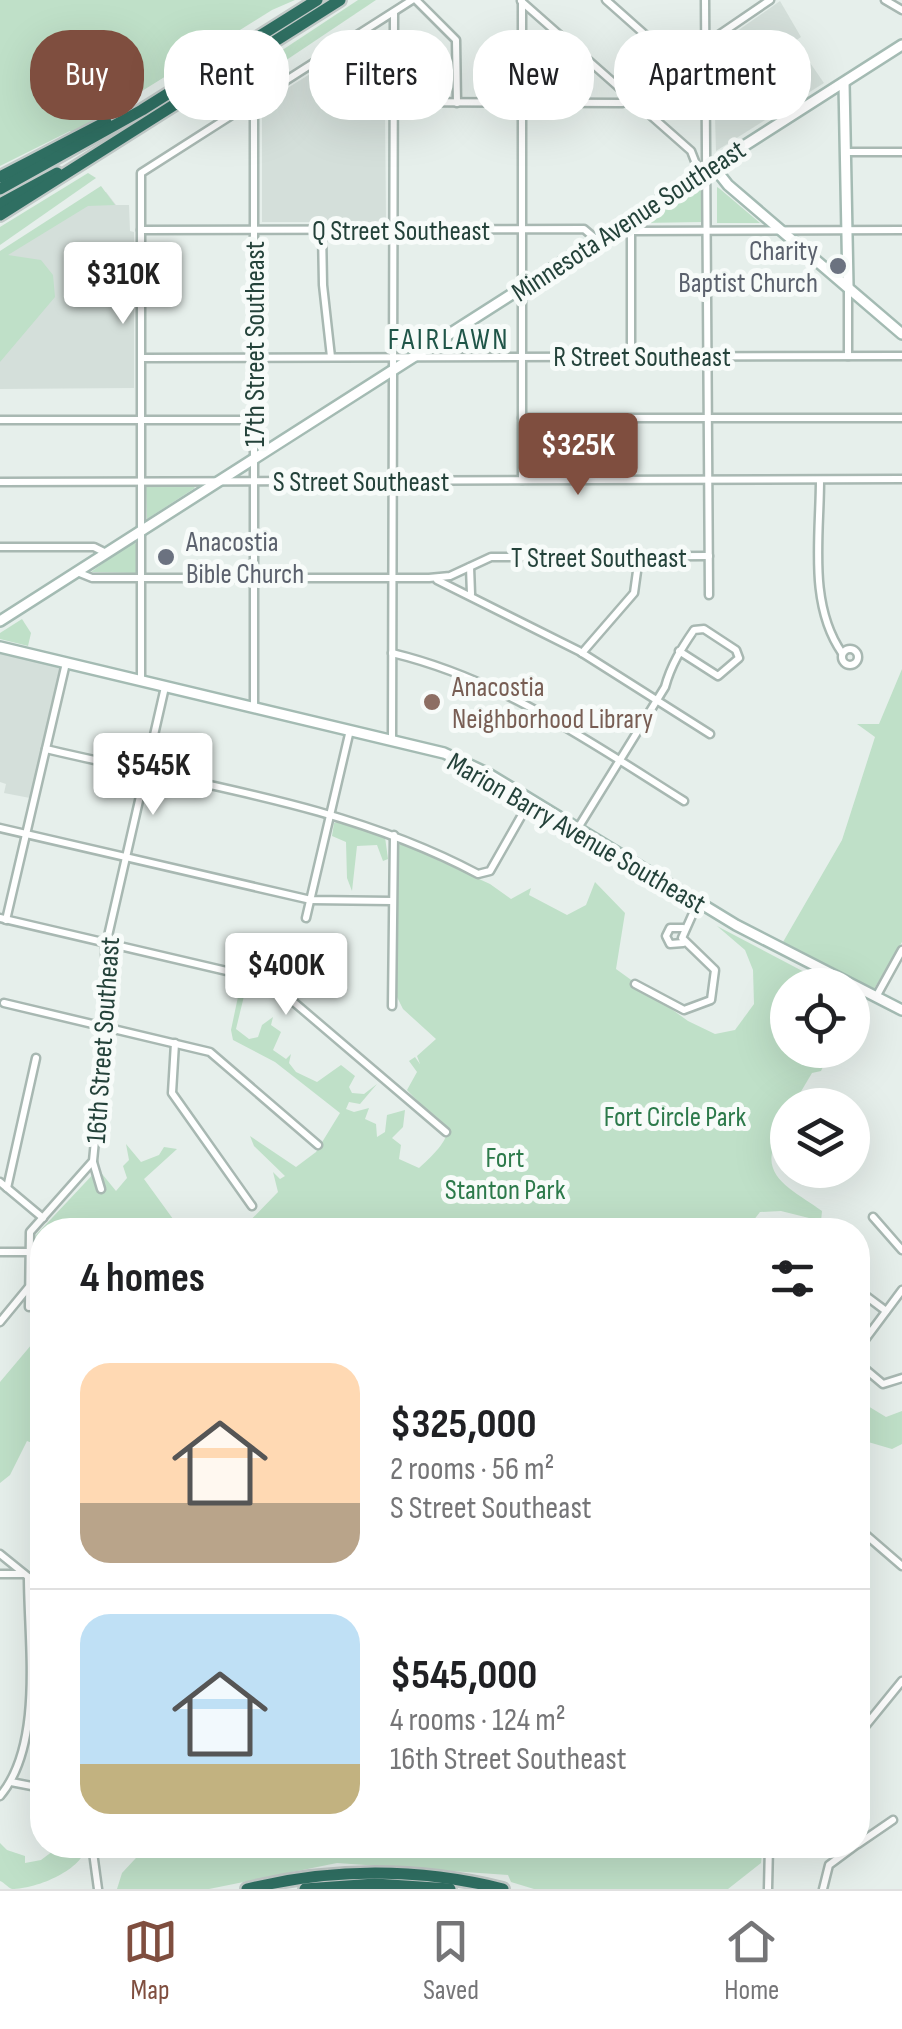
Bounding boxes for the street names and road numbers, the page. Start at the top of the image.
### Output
street label: Minnesota Avenue Southeast [506,133,752,309]
street label: Q Street Southeast [312,215,490,248]
street label: 17th Street Southeast [239,241,272,447]
street label: R Street Southeast [553,341,731,374]
street label: S Street Southeast [273,466,449,499]
street label: T Street Southeast [511,542,687,575]
street label: Marion Barry Avenue Southeast [441,746,711,921]
street label: 16th Street Southeast [80,936,127,1145]

